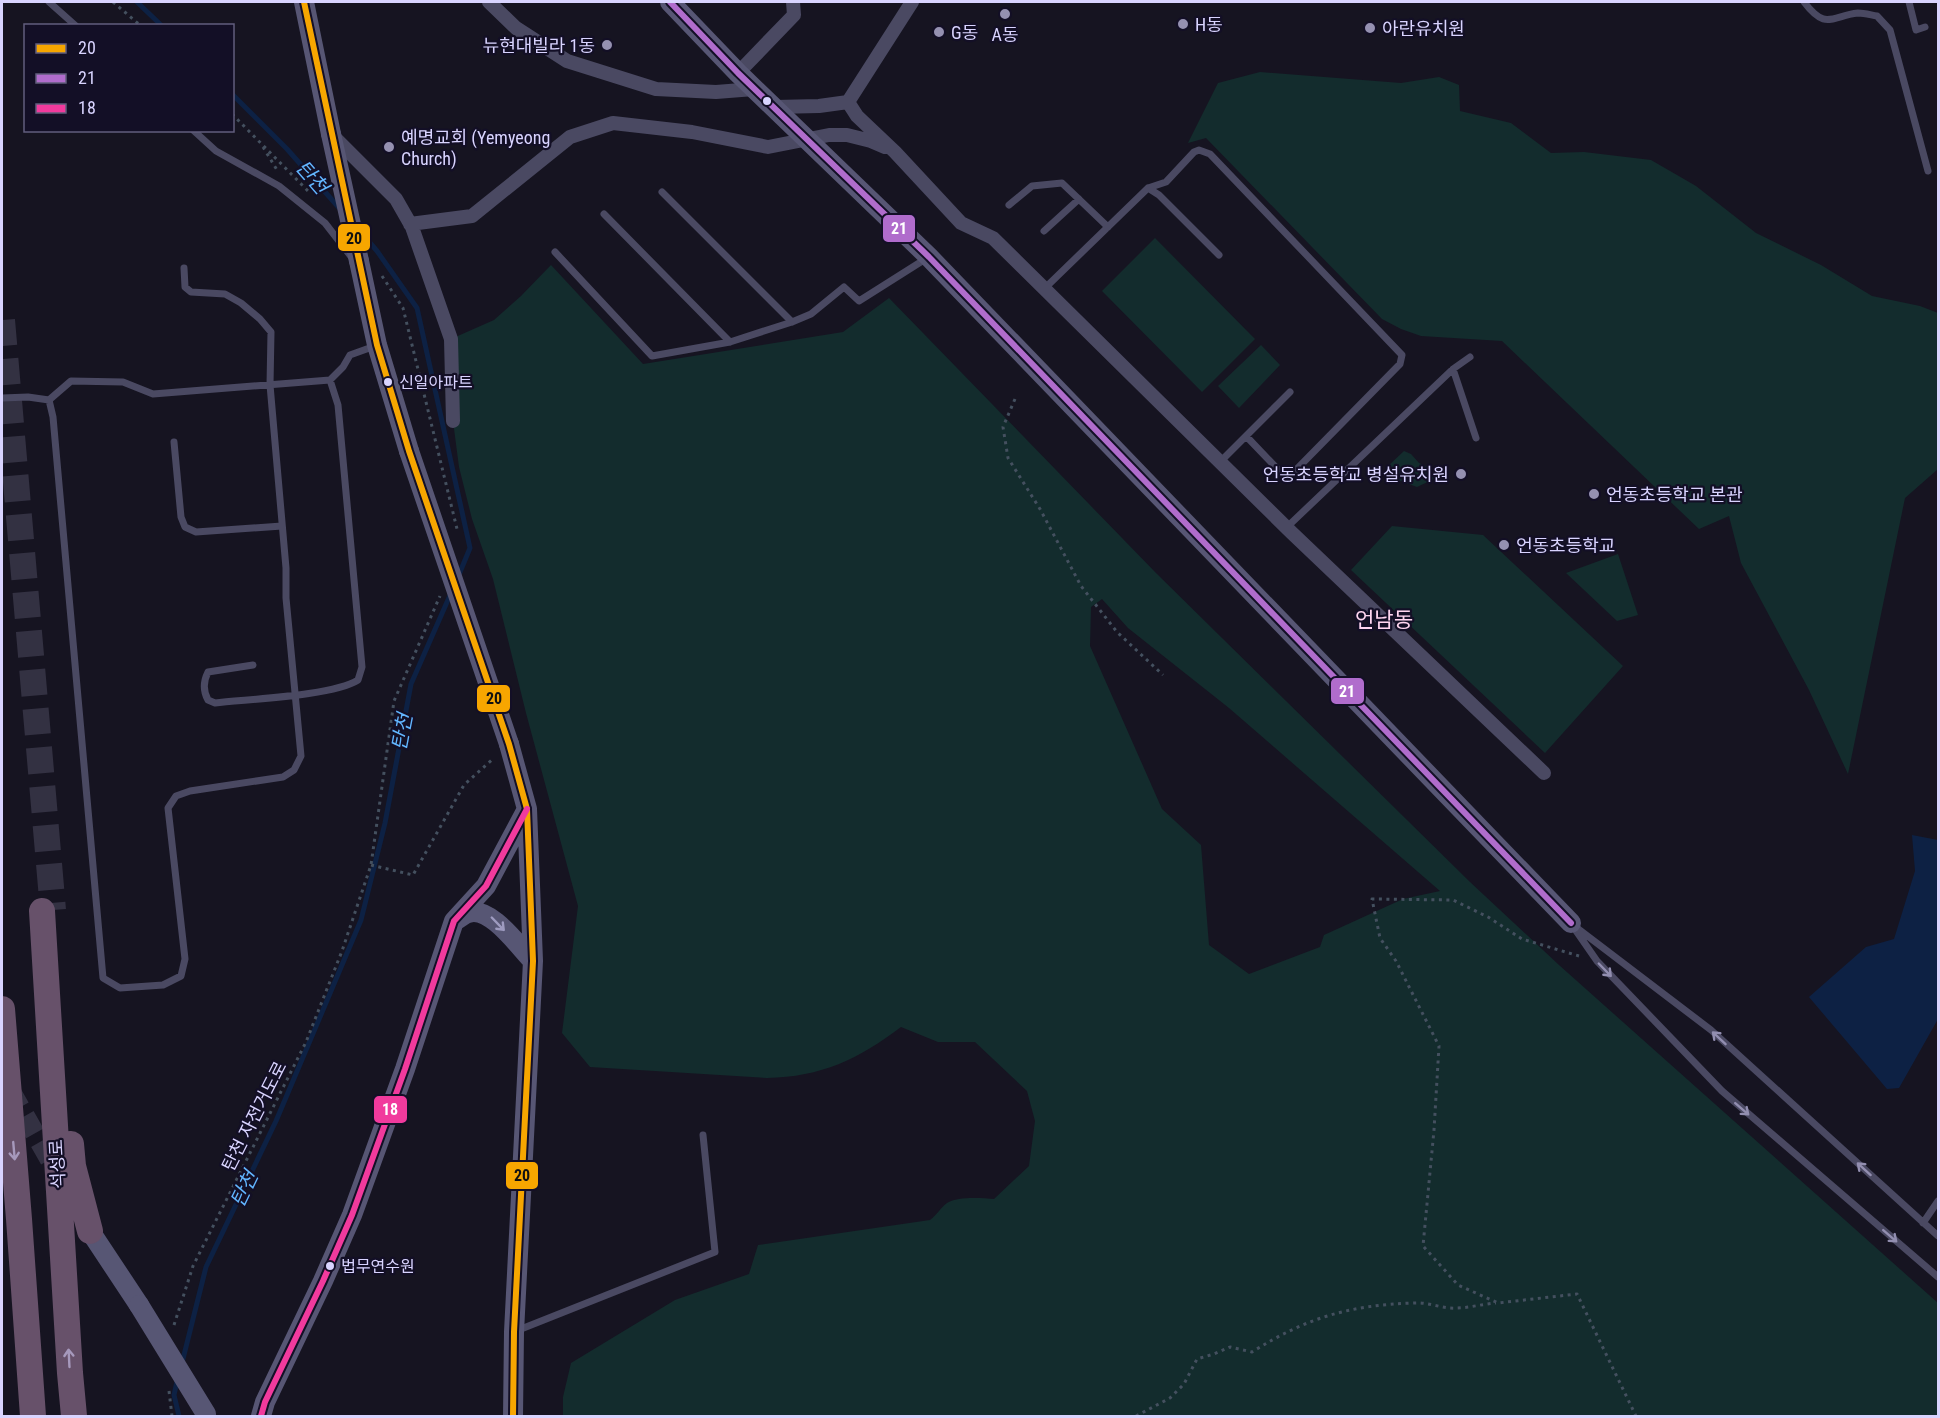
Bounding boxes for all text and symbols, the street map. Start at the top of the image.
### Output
marker: A동 [998,7,1012,21]
place label: H동 [1195,14,1223,35]
marker: H동 [1176,17,1190,31]
place label: 아란유치원 [1382,18,1465,39]
marker: 아란유치원 [1363,21,1377,35]
place label: G동 [951,22,978,43]
legend [24,24,234,132]
place label: A동 [992,24,1018,45]
marker: G동 [932,25,946,39]
place label: 뉴현대빌라 1동 [483,35,595,56]
text: 20 [78,37,96,58]
marker: 뉴현대빌라 1동 [600,38,614,52]
text: 21 [78,67,96,88]
unlabelled marker [761,95,773,107]
text: 18 [78,97,96,118]
place label: 예명교회 (Yemyeong Church) [401,127,550,170]
marker: 예명교회 (Yemyeong Church) [382,140,396,154]
water label: 탄천 [291,155,335,201]
line badge: 21 [882,214,916,243]
text: 21 [891,219,907,238]
line badge: 20 [337,223,371,252]
text: 20 [346,229,362,248]
place label: 신일아파트 [399,373,473,392]
marker: 신일아파트 [382,376,394,388]
place label: 언동초등학교 병설유치원 [1263,464,1449,485]
marker: 언동초등학교 병설유치원 [1454,467,1468,481]
place label: 언동초등학교 본관 [1606,484,1743,505]
marker: 언동초등학교 본관 [1587,487,1601,501]
place label: 언동초등학교 [1516,535,1615,556]
marker: 언동초등학교 [1497,538,1511,552]
district label: 언남동 [1355,608,1413,632]
line badge: 21 [1330,677,1365,705]
text: 21 [1339,682,1355,701]
line badge: 20 [476,684,511,713]
text: 20 [486,689,502,708]
water label: 탄천 [387,709,418,752]
one-way arrow [491,917,505,932]
one-way arrow [1598,962,1613,977]
one-way arrow [1712,1031,1727,1045]
street label: 탄천 자전거도로 [217,1058,291,1174]
line badge: 18 [373,1095,408,1124]
text: 18 [382,1100,398,1119]
one-way arrow [1734,1102,1749,1116]
street label: 석성로 [45,1139,69,1189]
one-way arrow [9,1141,20,1161]
line badge: 20 [505,1161,539,1190]
one-way arrow [1856,1162,1871,1176]
water label: 탄천 [225,1165,264,1211]
text: 20 [514,1166,530,1185]
one-way arrow [1882,1229,1898,1242]
place label: 법무연수원 [341,1257,415,1276]
marker: 법무연수원 [324,1260,336,1272]
one-way arrow [63,1349,74,1369]

